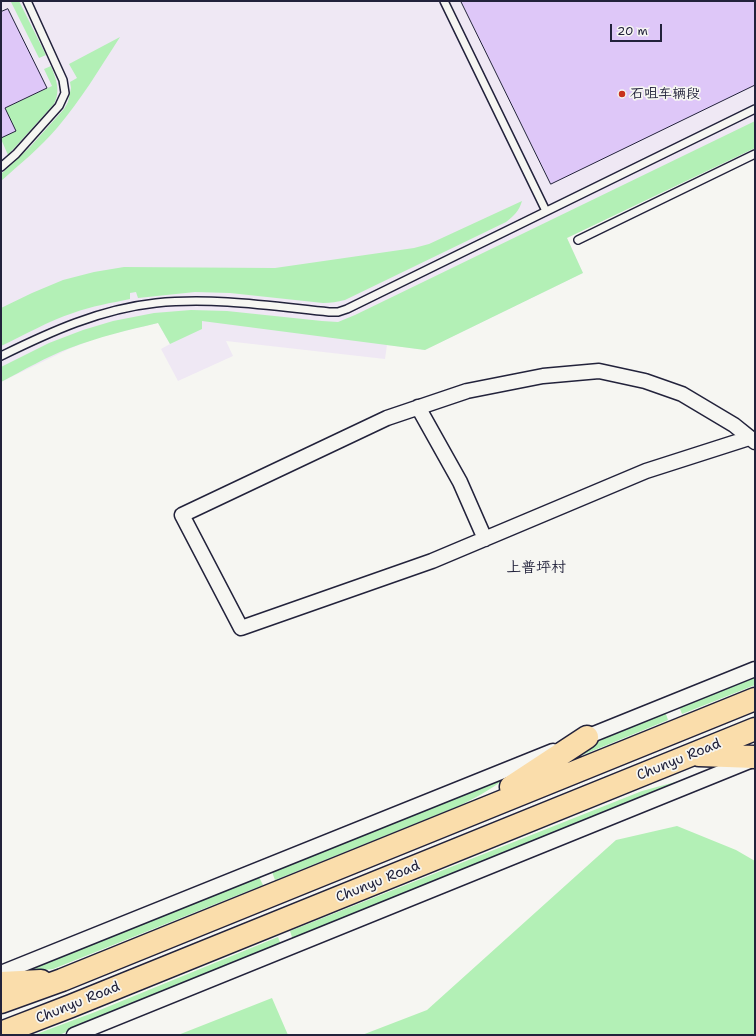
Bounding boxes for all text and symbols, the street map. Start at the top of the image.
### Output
scale bar [612,16,664,42]
text: 20 m [617,23,648,39]
place label: 石咀车辆段 [630,86,700,102]
marker: 石咀车辆段 [617,89,627,99]
district label: 上普坪村 [506,559,566,577]
street label: Chunyu Road [634,735,724,785]
street label: Chunyu Road [333,857,423,907]
street label: Chunyu Road [33,978,123,1028]

